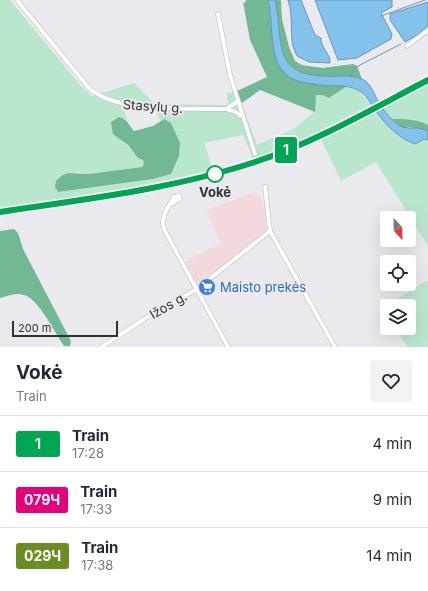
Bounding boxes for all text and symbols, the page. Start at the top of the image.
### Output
street label: Stasylų g. [122,96,184,116]
line badge: 1 [273,137,299,163]
text: 1 [283,141,289,158]
marker: Vokė [206,165,224,183]
place label: Vokė [199,184,231,200]
north arrow [380,211,416,247]
map controls [380,211,416,335]
button: locate [380,255,416,291]
supermarket icon: Maisto prekės [197,277,217,297]
place label: Maisto prekės [220,279,306,295]
street label: Ižos g. [146,288,190,322]
button: layers [380,299,416,335]
scale bar [12,319,118,338]
text: 200 m [18,321,51,335]
button: heart [370,360,412,402]
text: Vokė [16,361,63,384]
text: Train [16,388,47,404]
text: Train [72,426,109,445]
text: 4 min [372,434,412,453]
text: 1 [35,435,41,452]
text: 17:28 [72,445,104,461]
text: Train [80,482,117,501]
text: 9 min [373,490,412,509]
text: 079Ч [24,491,60,508]
text: 17:33 [80,501,112,517]
text: Train [81,538,118,557]
text: 14 min [366,546,412,565]
text: 029Ч [24,547,61,564]
text: 17:38 [81,557,113,573]

